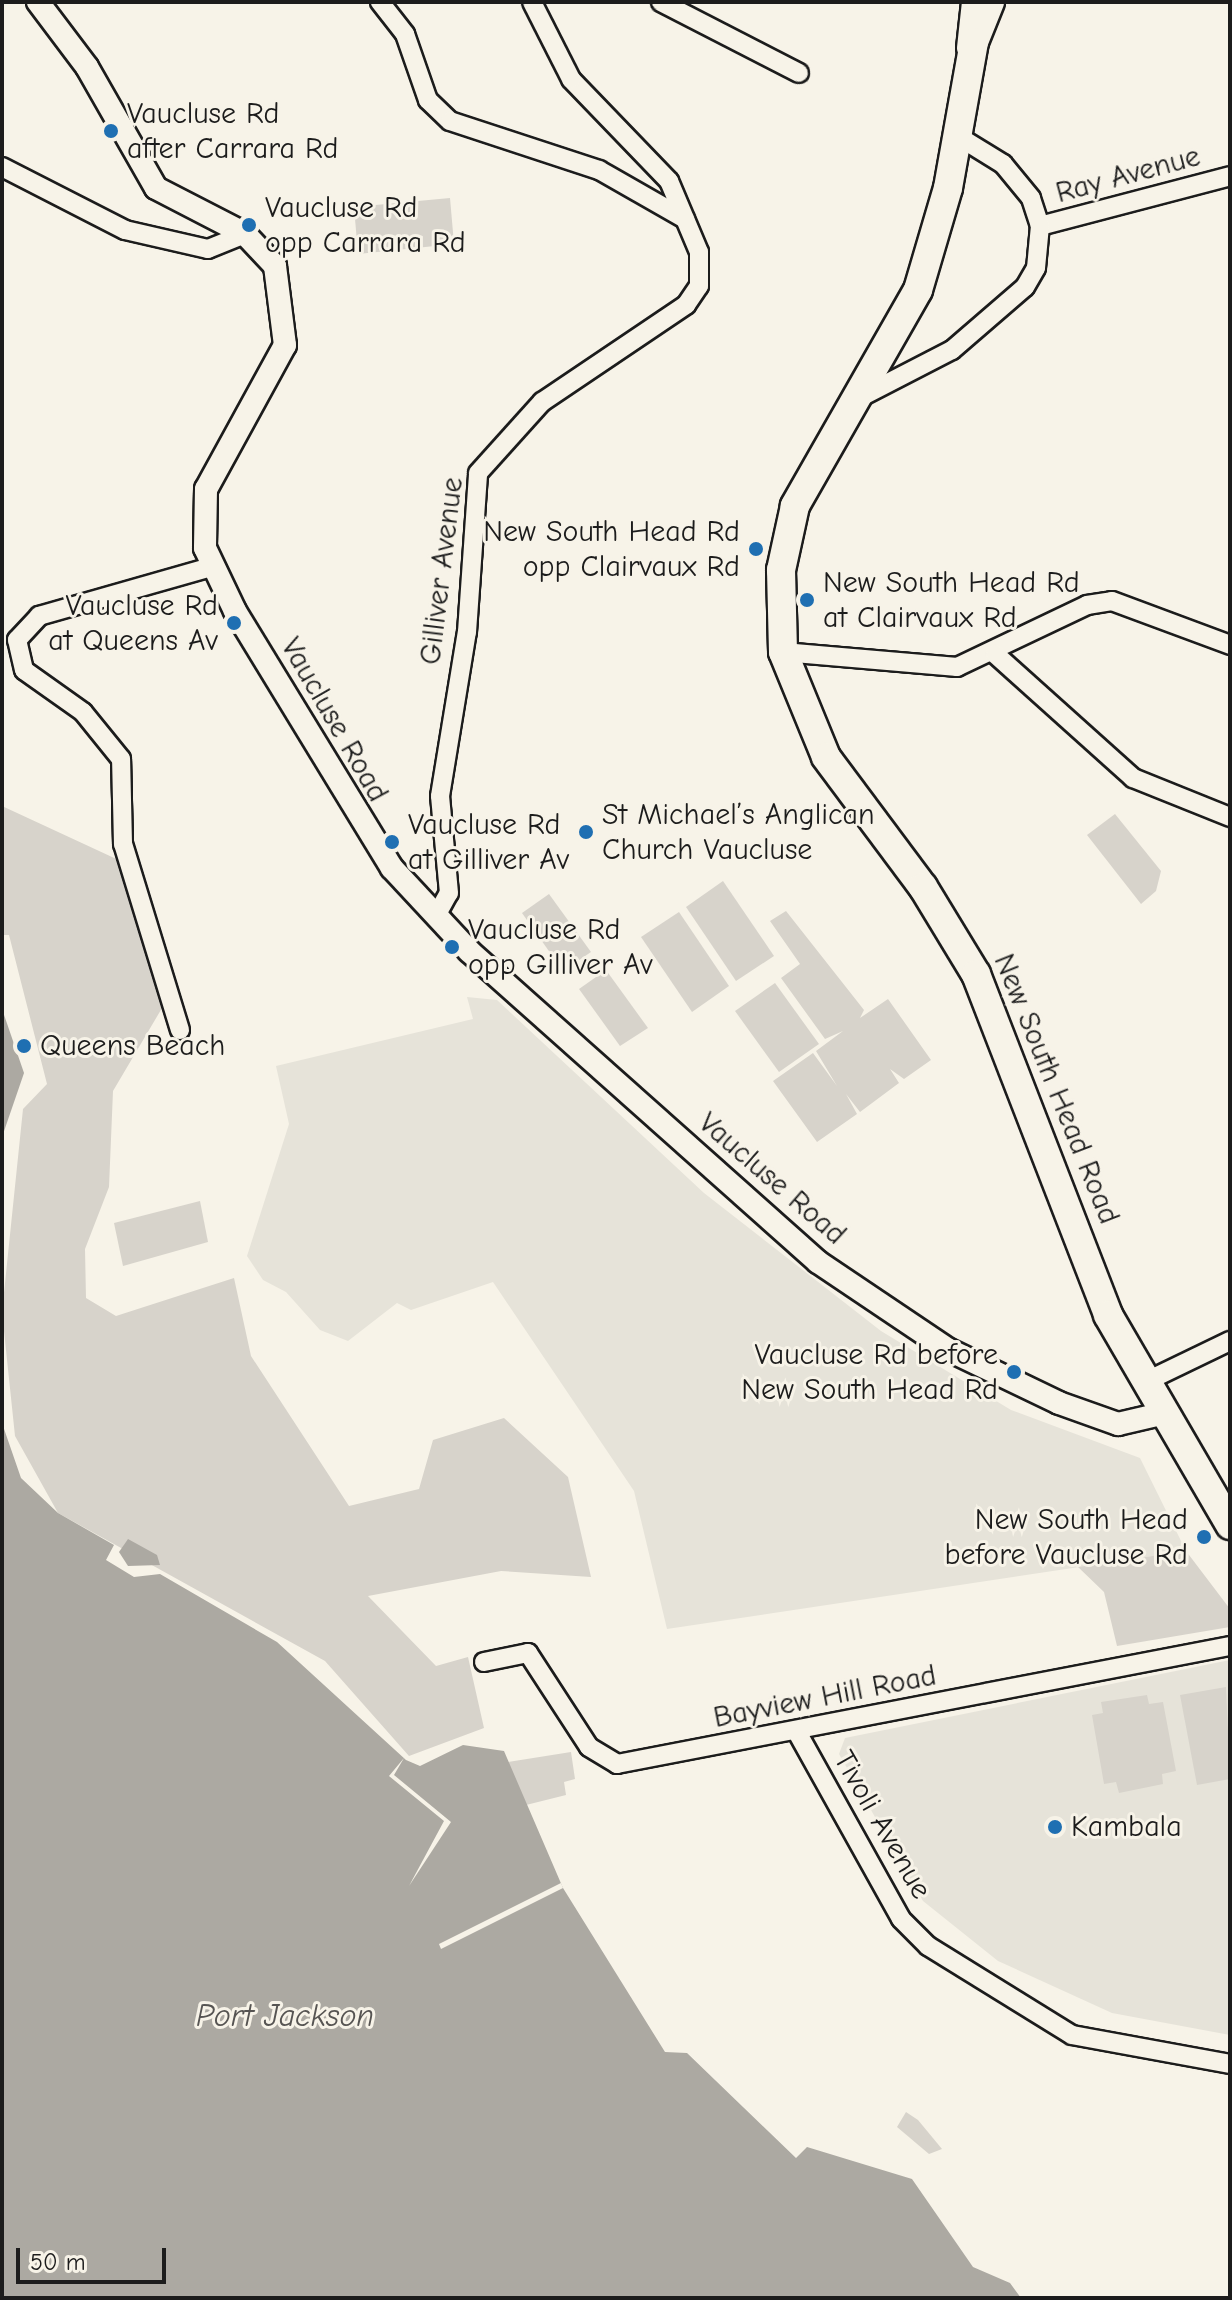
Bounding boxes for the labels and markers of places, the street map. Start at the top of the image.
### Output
place label: Vaucluse Rd after Carrara Rd [127,96,338,166]
marker: Vaucluse Rd after Carrara Rd [102,122,120,140]
place label: Vaucluse Rd opp Carrara Rd [265,190,466,260]
marker: Vaucluse Rd opp Carrara Rd [240,216,258,234]
place label: New South Head Rd opp Clairvaux Rd [483,514,740,584]
marker: New South Head Rd opp Clairvaux Rd [747,540,765,558]
place label: New South Head Rd at Clairvaux Rd [823,565,1080,636]
place label: Vaucluse Rd at Queens Av [48,588,218,658]
marker: New South Head Rd at Clairvaux Rd [798,591,816,609]
marker: Vaucluse Rd at Queens Av [225,614,243,632]
place label: St Michael’s Anglican Church Vaucluse [602,797,875,868]
place label: Vaucluse Rd at Gilliver Av [408,807,569,878]
marker: St Michael’s Anglican Church Vaucluse [577,823,595,841]
marker: Vaucluse Rd at Gilliver Av [383,833,401,851]
place label: Vaucluse Rd opp Gilliver Av [468,912,653,982]
marker: Vaucluse Rd opp Gilliver Av [443,938,461,956]
place label: Queens Beach [40,1028,225,1064]
marker: Queens Beach [15,1037,33,1055]
place label: Vaucluse Rd before New South Head Rd [741,1337,998,1408]
marker: Vaucluse Rd before New South Head Rd [1005,1363,1023,1381]
place label: New South Head before Vaucluse Rd [944,1502,1188,1572]
marker: New South Head before Vaucluse Rd [1195,1528,1213,1546]
place label: Kambala [1071,1809,1182,1845]
marker: Kambala [1046,1818,1064,1836]

